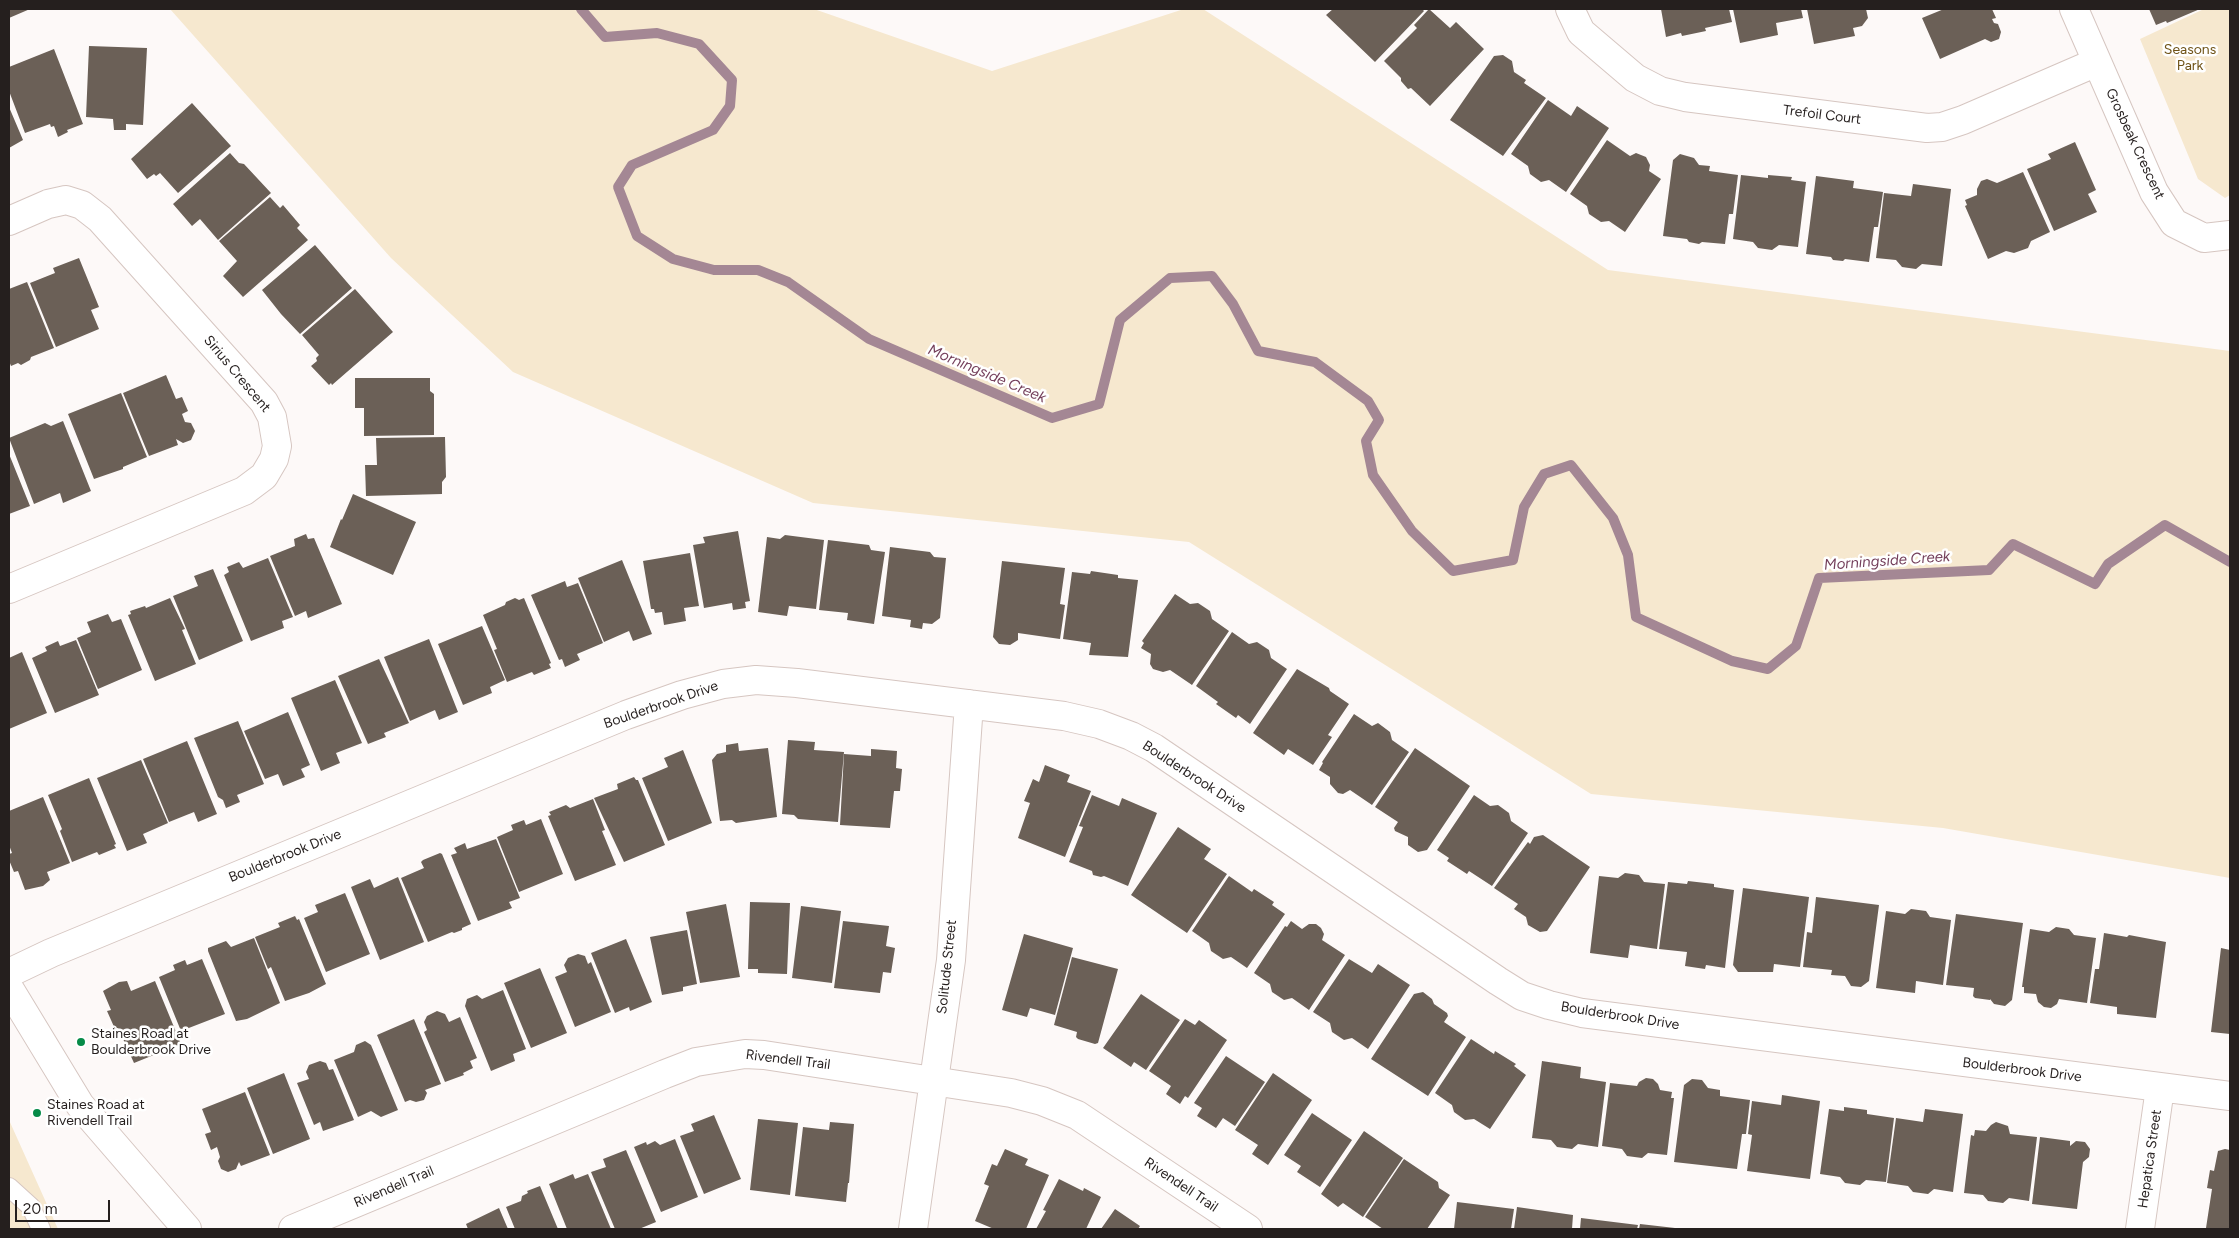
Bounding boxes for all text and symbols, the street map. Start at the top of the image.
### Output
park label: Seasons Park [2164,42,2216,74]
street label: Grosbeak Crescent [2102,86,2168,202]
street label: Trefoil Court [1782,102,1862,128]
street label: Sirius Crescent [200,332,274,416]
water label: Morningside Creek [925,341,1049,407]
water label: Morningside Creek [1823,548,1951,574]
street label: Boulderbrook Drive [602,678,720,732]
street label: Boulderbrook Drive [1139,737,1249,817]
street label: Boulderbrook Drive [226,826,344,886]
street label: Solitude Street [934,919,960,1015]
street label: Boulderbrook Drive [1559,998,1681,1034]
place label: Staines Road at Boulderbrook Drive [91,1026,211,1058]
marker: Staines Road at Boulderbrook Drive [75,1036,87,1048]
street label: Rivendell Trail [745,1046,831,1074]
street label: Boulderbrook Drive [1961,1054,2083,1086]
place label: Staines Road at Rivendell Trail [47,1097,145,1130]
marker: Staines Road at Rivendell Trail [31,1107,43,1119]
street label: Hepatica Street [2135,1109,2165,1209]
street label: Rivendell Trail [1141,1154,1221,1216]
street label: Rivendell Trail [351,1163,437,1211]
scale bar [18,1190,112,1222]
text: 20 m [23,1200,57,1218]

